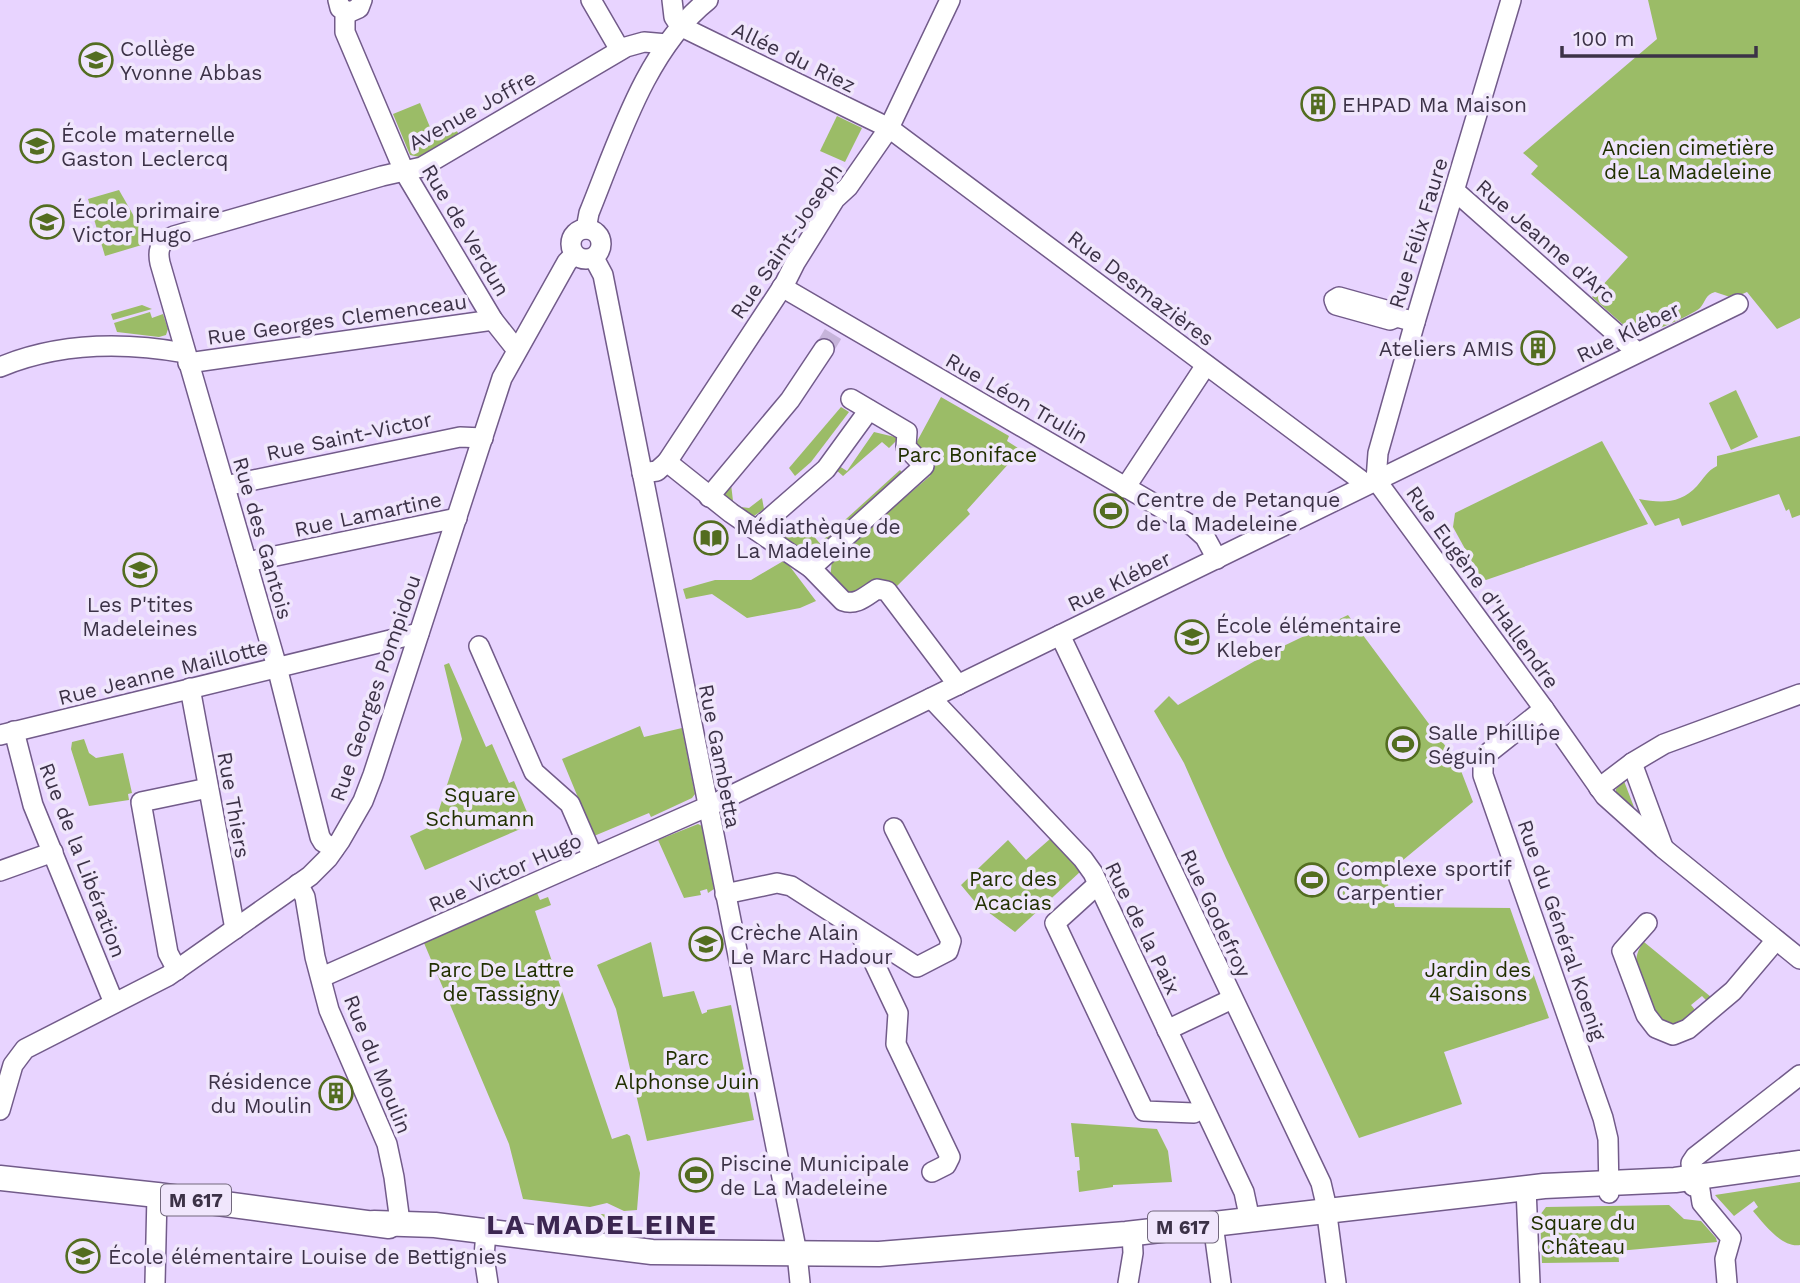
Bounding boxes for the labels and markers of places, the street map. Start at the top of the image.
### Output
place label: Collège Yvonne Abbas [120,36,262,85]
school or university icon: Collège Yvonne Abbas [77,41,115,79]
building icon: EHPAD Ma Maison [1299,85,1337,123]
place label: EHPAD Ma Maison [1342,92,1527,117]
place label: École maternelle Gaston Leclercq [61,122,235,171]
school or university icon: École maternelle Gaston Leclercq [18,127,56,165]
place label: École primaire Victor Hugo [72,198,220,247]
school or university icon: École primaire Victor Hugo [28,203,66,241]
building icon: Ateliers AMIS [1519,329,1557,367]
place label: Ateliers AMIS [1379,336,1514,361]
place label: Centre de Petanque de la Madeleine [1136,487,1340,536]
sports icon: Centre de Petanque de la Madeleine [1092,492,1130,530]
place label: Médiathèque de La Madeleine [736,514,901,563]
library icon: Médiathèque de La Madeleine [692,519,730,557]
school or university icon: Les P'tites Madeleines [121,551,159,589]
place label: Les P'tites Madeleines [82,592,198,641]
place label: École élémentaire Kleber [1216,613,1401,662]
school or university icon: École élémentaire Kleber [1173,618,1211,656]
place label: Salle Phillipe Séguin [1428,720,1560,769]
sports icon: Salle Phillipe Séguin [1384,725,1422,763]
place label: Complexe sportif Carpentier [1336,856,1512,905]
sports icon: Complexe sportif Carpentier [1293,861,1331,899]
place label: Crèche Alain Le Marc Hadour [730,920,893,969]
school or university icon: Crèche Alain Le Marc Hadour [687,925,725,963]
place label: Résidence du Moulin [207,1069,312,1118]
building icon: Résidence du Moulin [317,1074,355,1112]
place label: Piscine Municipale de La Madeleine [720,1151,909,1200]
sports icon: Piscine Municipale de La Madeleine [677,1156,715,1194]
school or university icon: École élémentaire Louise de Bettignies [64,1237,102,1275]
place label: École élémentaire Louise de Bettignies [108,1244,507,1269]

